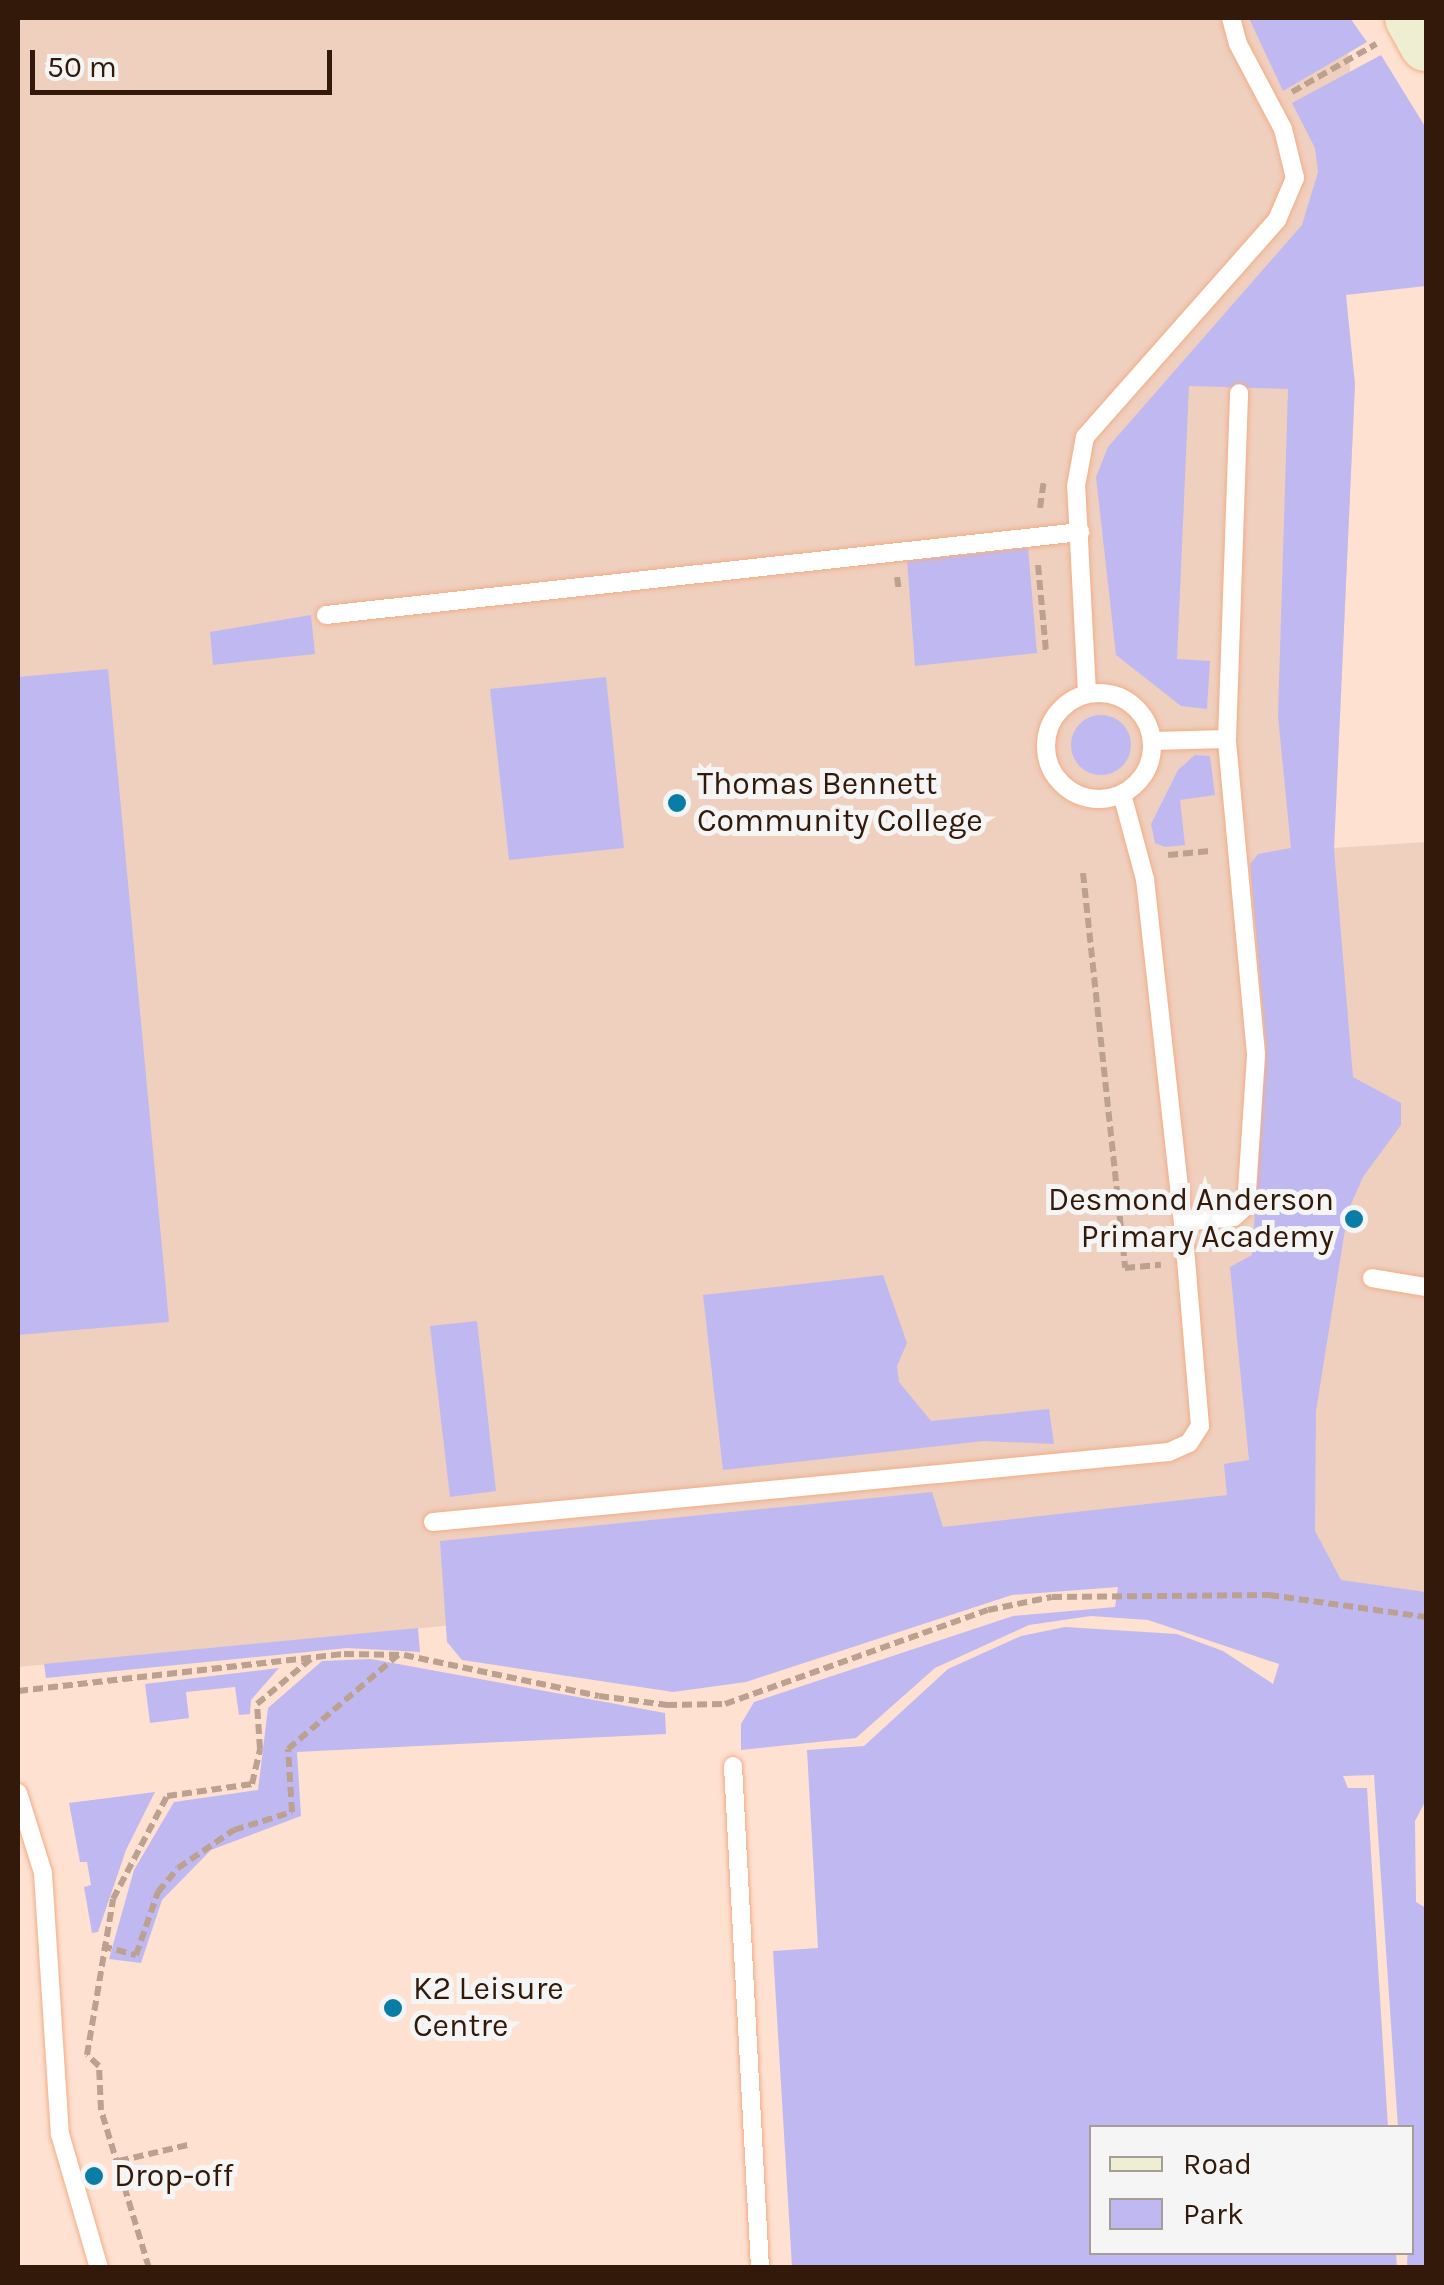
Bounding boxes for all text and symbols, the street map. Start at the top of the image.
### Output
scale bar [35,30,338,92]
text: 50 m [47,49,117,85]
place label: Thomas Bennett Community College [697,766,983,841]
marker: Thomas Bennett Community College [666,792,688,814]
place label: Desmond Anderson Primary Academy [1048,1182,1334,1257]
marker: Desmond Anderson Primary Academy [1343,1208,1365,1230]
place label: K2 Leisure Centre [413,1971,564,2046]
marker: K2 Leisure Centre [382,1997,404,2019]
legend [1089,2125,1414,2255]
text: Road [1183,2146,1252,2182]
place label: Drop-off [114,2157,233,2195]
marker: Drop-off [83,2165,105,2187]
text: Park [1183,2196,1244,2232]

